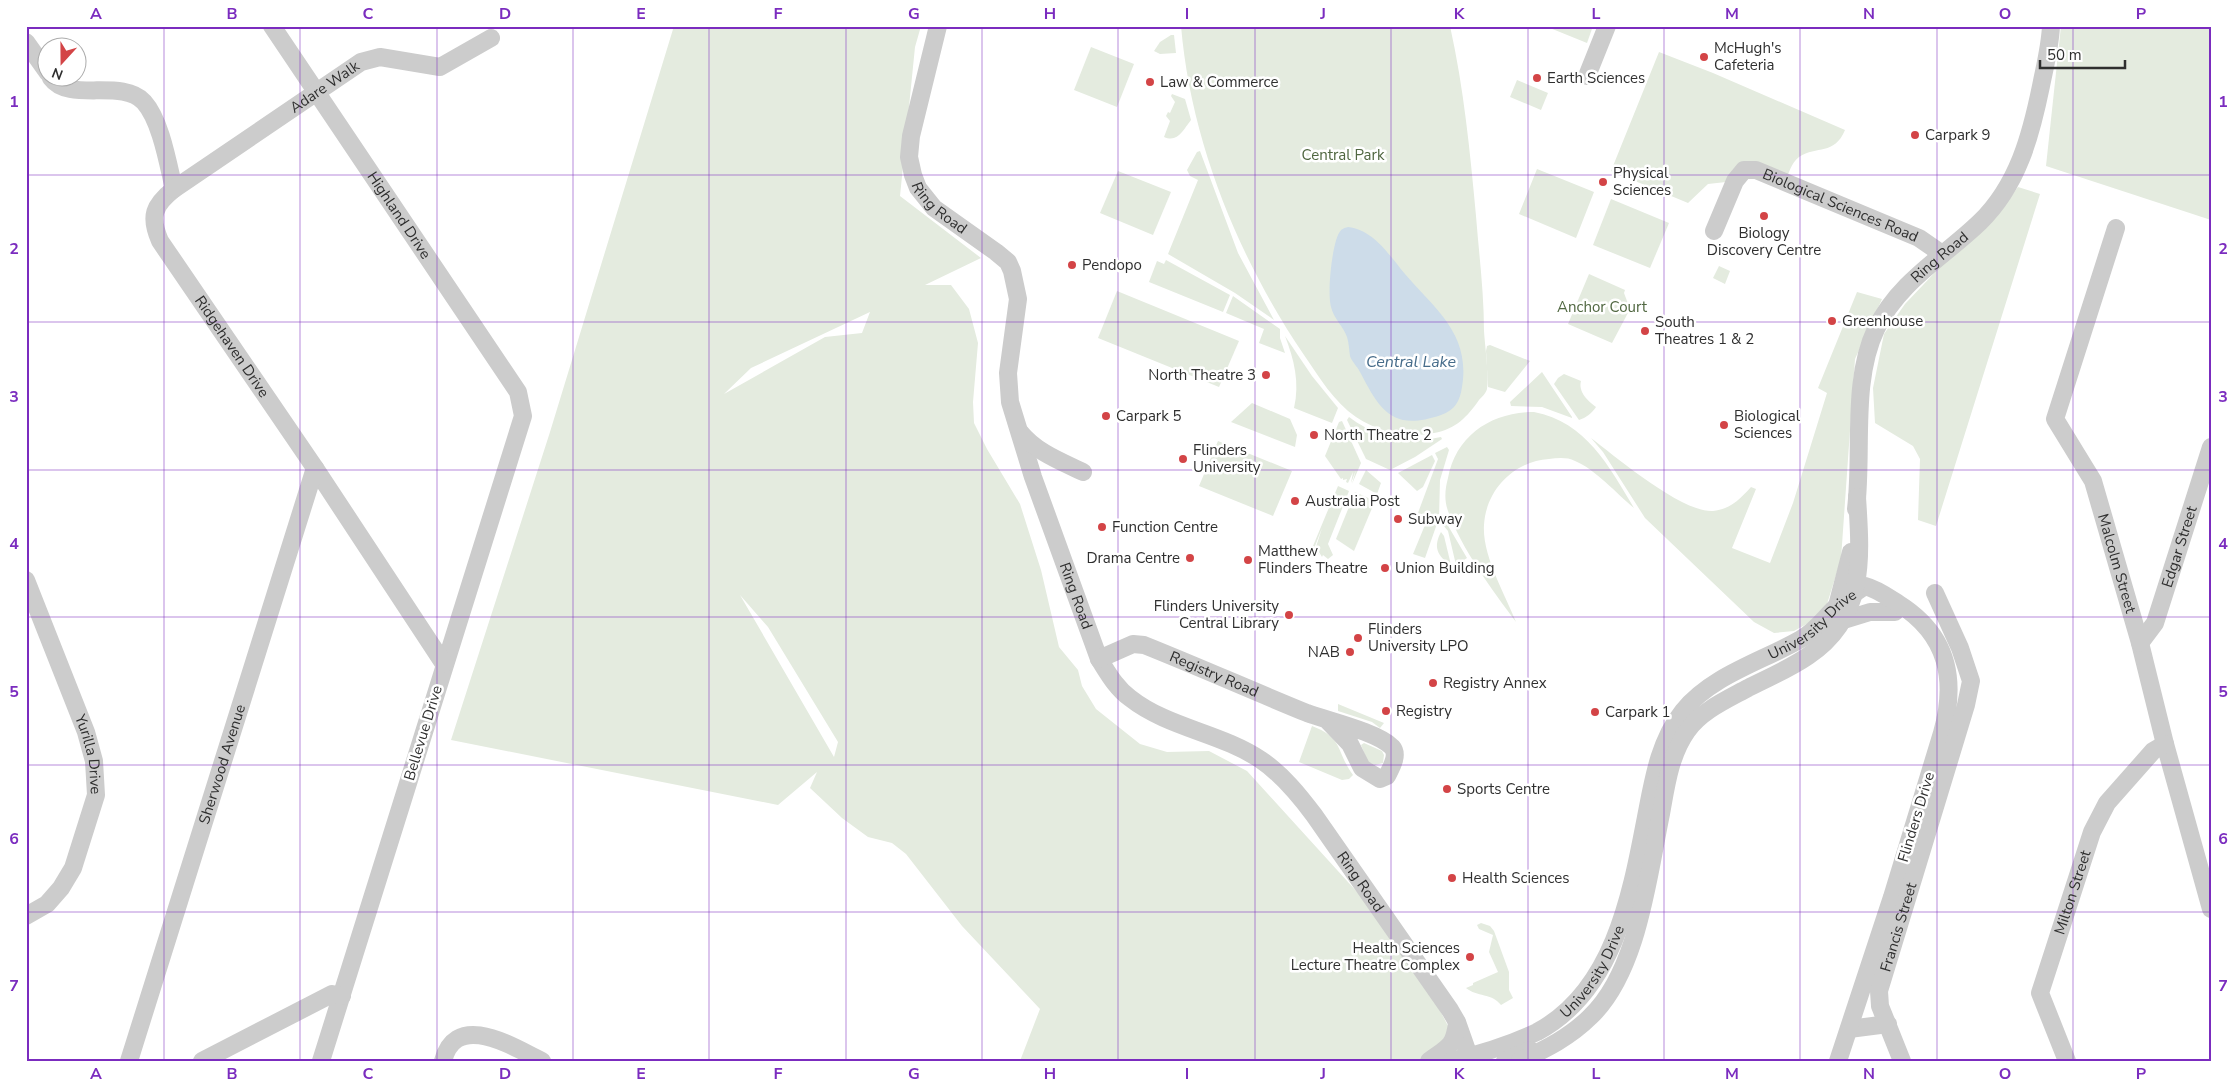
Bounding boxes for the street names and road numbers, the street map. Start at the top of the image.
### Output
street label: Adare Walk [286,56,364,118]
street label: Biological Sciences Road [1760,164,1921,247]
street label: Highland Drive [363,168,436,263]
street label: Ring Road [907,179,971,238]
street label: Ring Road [1906,227,1973,287]
street label: Ridgehaven Drive [190,292,274,401]
street label: Edgar Street [2157,503,2202,590]
street label: Malcolm Street [2093,511,2141,616]
street label: Ring Road [1055,560,1097,632]
street label: University Drive [1765,585,1860,664]
street label: Registry Road [1166,646,1262,702]
street label: Bellevue Drive [399,683,447,783]
street label: Sherwood Avenue [194,702,250,827]
street label: Yurilla Drive [70,711,106,795]
street label: Flinders Drive [1893,769,1939,865]
street label: Milton Street [2050,847,2096,937]
street label: Ring Road [1332,848,1389,916]
street label: Francis Street [1875,879,1922,974]
street label: University Drive [1556,922,1629,1022]

